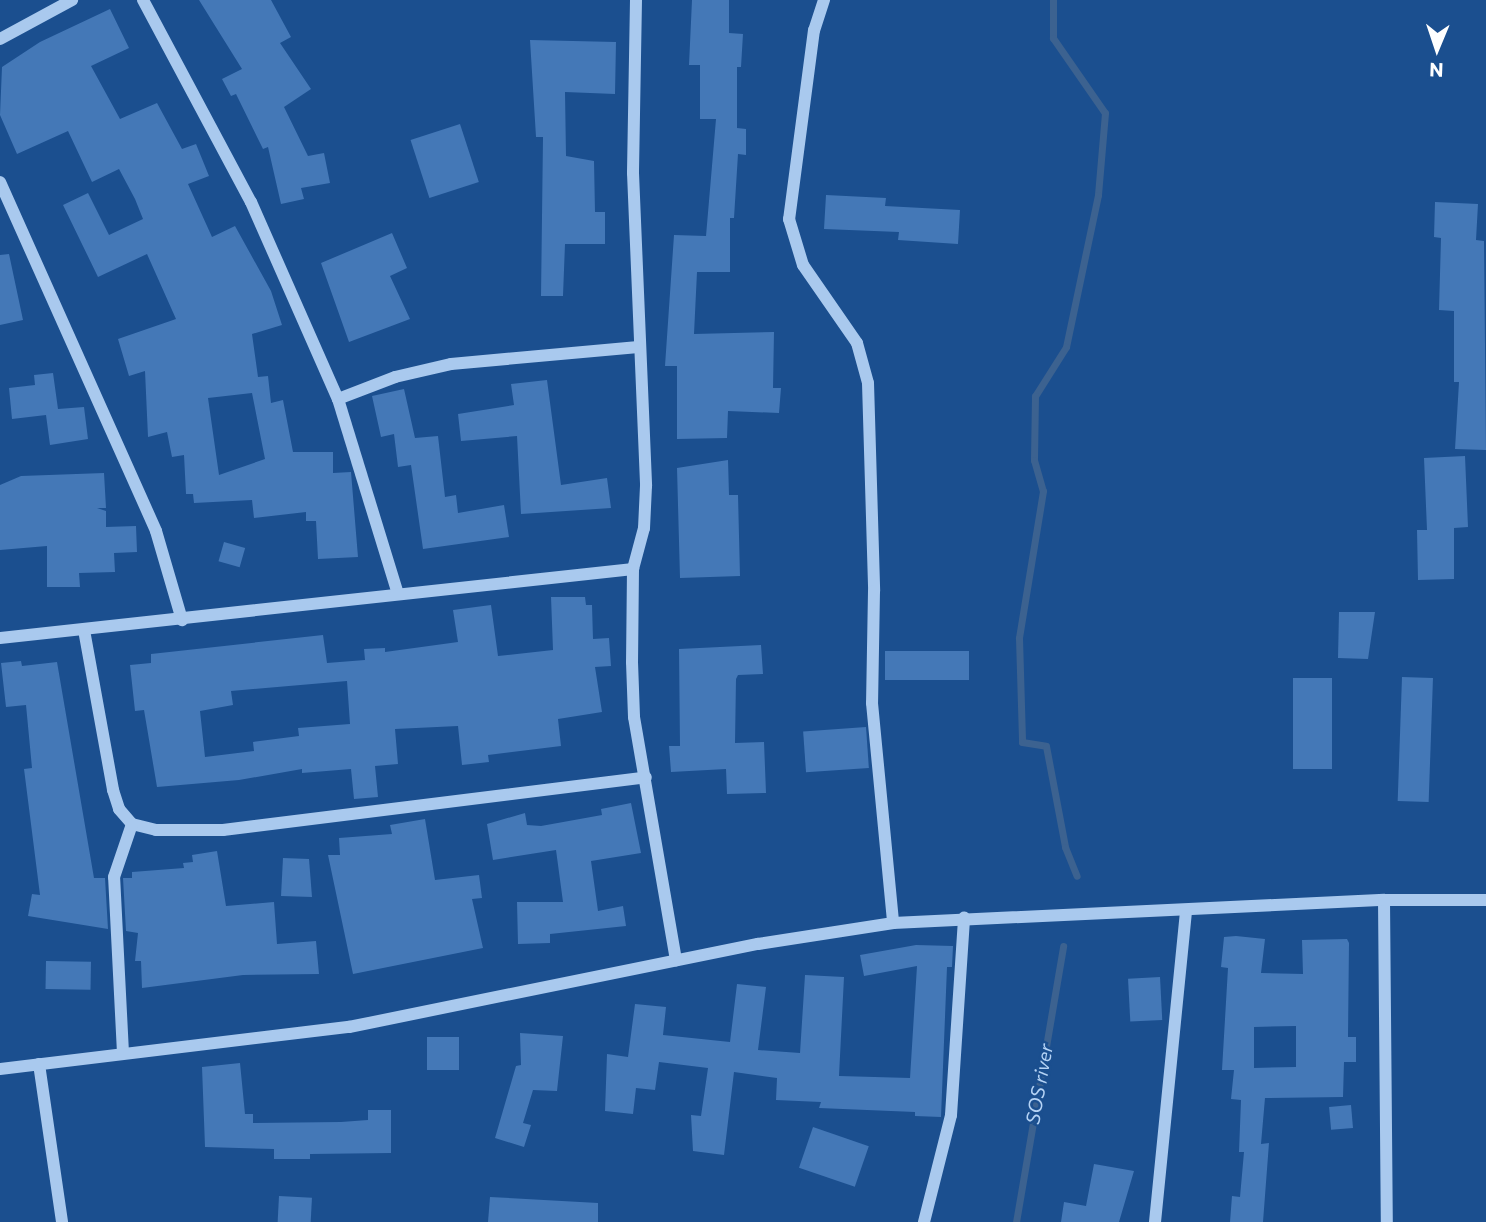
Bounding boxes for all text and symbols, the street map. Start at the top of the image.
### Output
north arrow [1402,14,1472,84]
text: N [1429,59,1444,82]
water label: SOS river [1021,1042,1057,1126]

